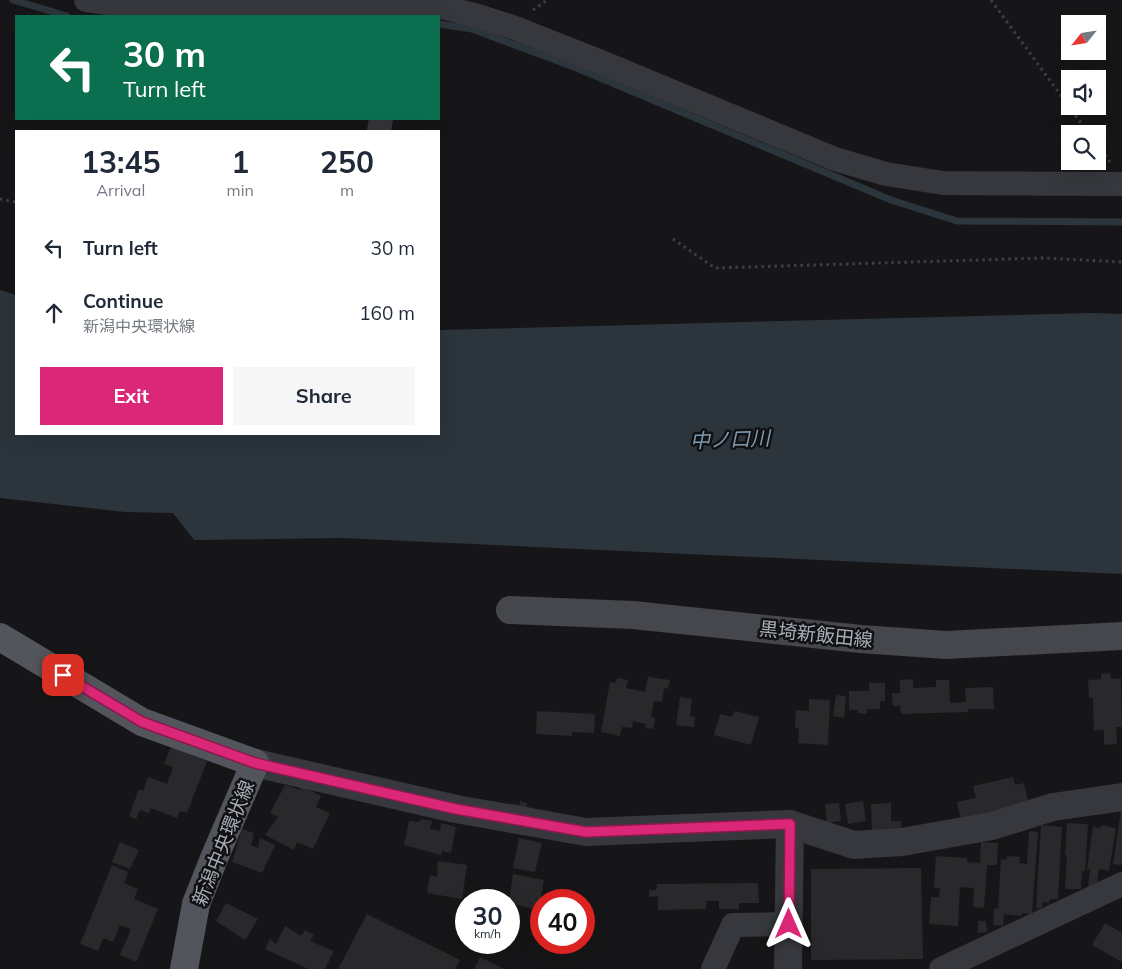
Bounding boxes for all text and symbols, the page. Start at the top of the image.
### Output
north arrow [1061,15,1106,60]
map controls [1061,15,1106,170]
text: 30 m [123,32,206,76]
icon: left [40,35,105,100]
button: sound [1061,70,1106,115]
text: Turn left [123,75,206,103]
button: search [1061,125,1106,170]
text: 13:45 [81,143,161,181]
text: 1 [231,143,249,181]
text: 250 [320,143,374,181]
text: Arrival [96,180,145,200]
text: min [227,180,254,200]
text: m [340,180,354,200]
icon: left [40,234,68,262]
text: Turn left [83,236,158,260]
text: 30 m [371,236,415,260]
text: Continue [83,289,163,313]
icon: ahead [40,299,68,327]
text: 160 m [359,301,415,325]
text: 新潟中央環状線 [83,316,195,336]
button: Exit [40,367,223,425]
button: Share [233,367,415,425]
water label: 中ノ口川 [690,425,772,453]
street label: 黒埼新飯田線 [758,616,874,652]
pin [42,654,84,696]
icon: arrive [49,661,77,689]
street label: 新潟中央環状線 [187,777,259,909]
speed limit sign: 40 [530,889,595,954]
position arrow [762,897,814,949]
text: 30 [472,900,503,931]
text: km/h [474,926,501,941]

